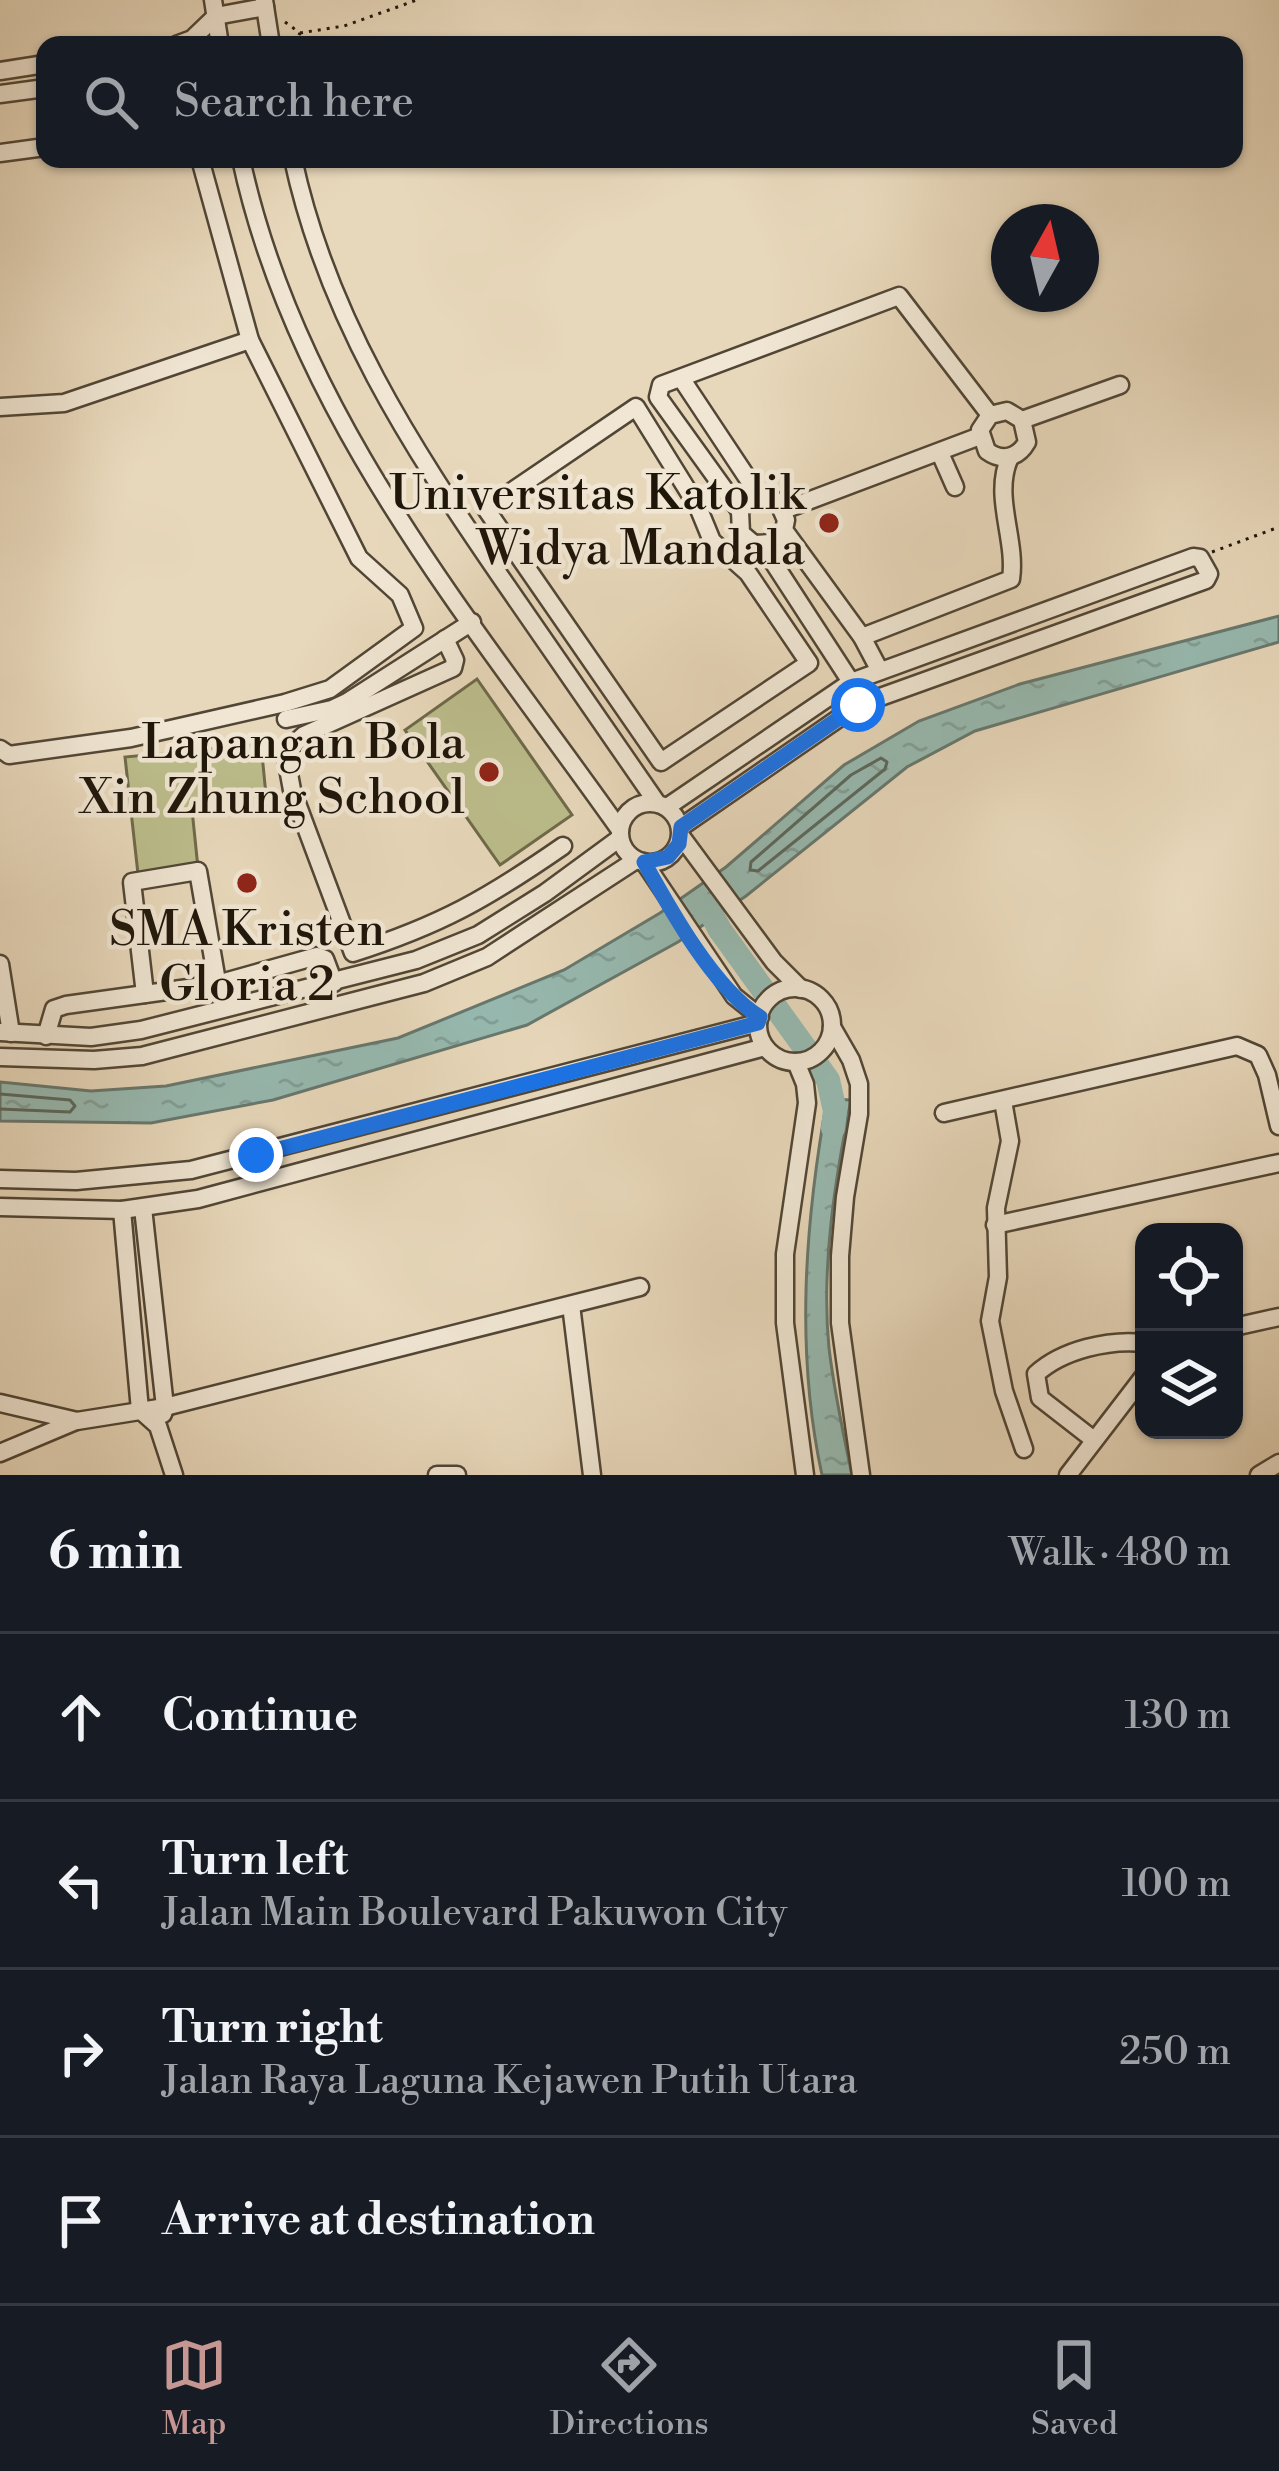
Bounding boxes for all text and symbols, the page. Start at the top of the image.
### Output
search box [36,36,1243,168]
icon: search [78,69,144,135]
text: Search here [174,74,414,131]
north arrow [991,204,1099,312]
place label: Universitas Katolik Widya Mandala [389,465,808,580]
marker: Universitas Katolik Widya Mandala [816,510,842,536]
route start [831,678,885,732]
place label: Lapangan Bola Xin Zhung School [78,714,466,829]
marker: Lapangan Bola Xin Zhung School [476,759,502,785]
marker: SMA Kristen Gloria 2 [234,870,260,896]
place label: SMA Kristen Gloria 2 [109,901,385,1016]
route end [229,1128,283,1182]
map controls [1135,1223,1243,1439]
button: locate [1135,1223,1243,1331]
button: layers [1135,1331,1243,1439]
text: 6 min [48,1521,182,1585]
text: Walk · 480 m [1009,1529,1231,1578]
icon: ahead [48,1684,114,1750]
text: Continue [162,1688,358,1745]
text: 130 m [1125,1692,1231,1741]
text: Turn left [162,1832,348,1889]
icon: left [48,1852,114,1918]
text: 100 m [1122,1860,1231,1909]
text: Jalan Main Boulevard Pakuwon City [162,1889,787,1938]
text: Turn right [162,2000,383,2057]
icon: right [48,2020,114,2086]
text: 250 m [1119,2028,1231,2077]
text: Jalan Raya Laguna Kejawen Putih Utara [162,2057,858,2106]
icon: arrive [48,2188,114,2254]
text: Arrive at destination [162,2192,595,2249]
tab: Map [161,2332,227,2445]
tab: Directions [550,2332,709,2445]
tab: Saved [1031,2332,1118,2445]

